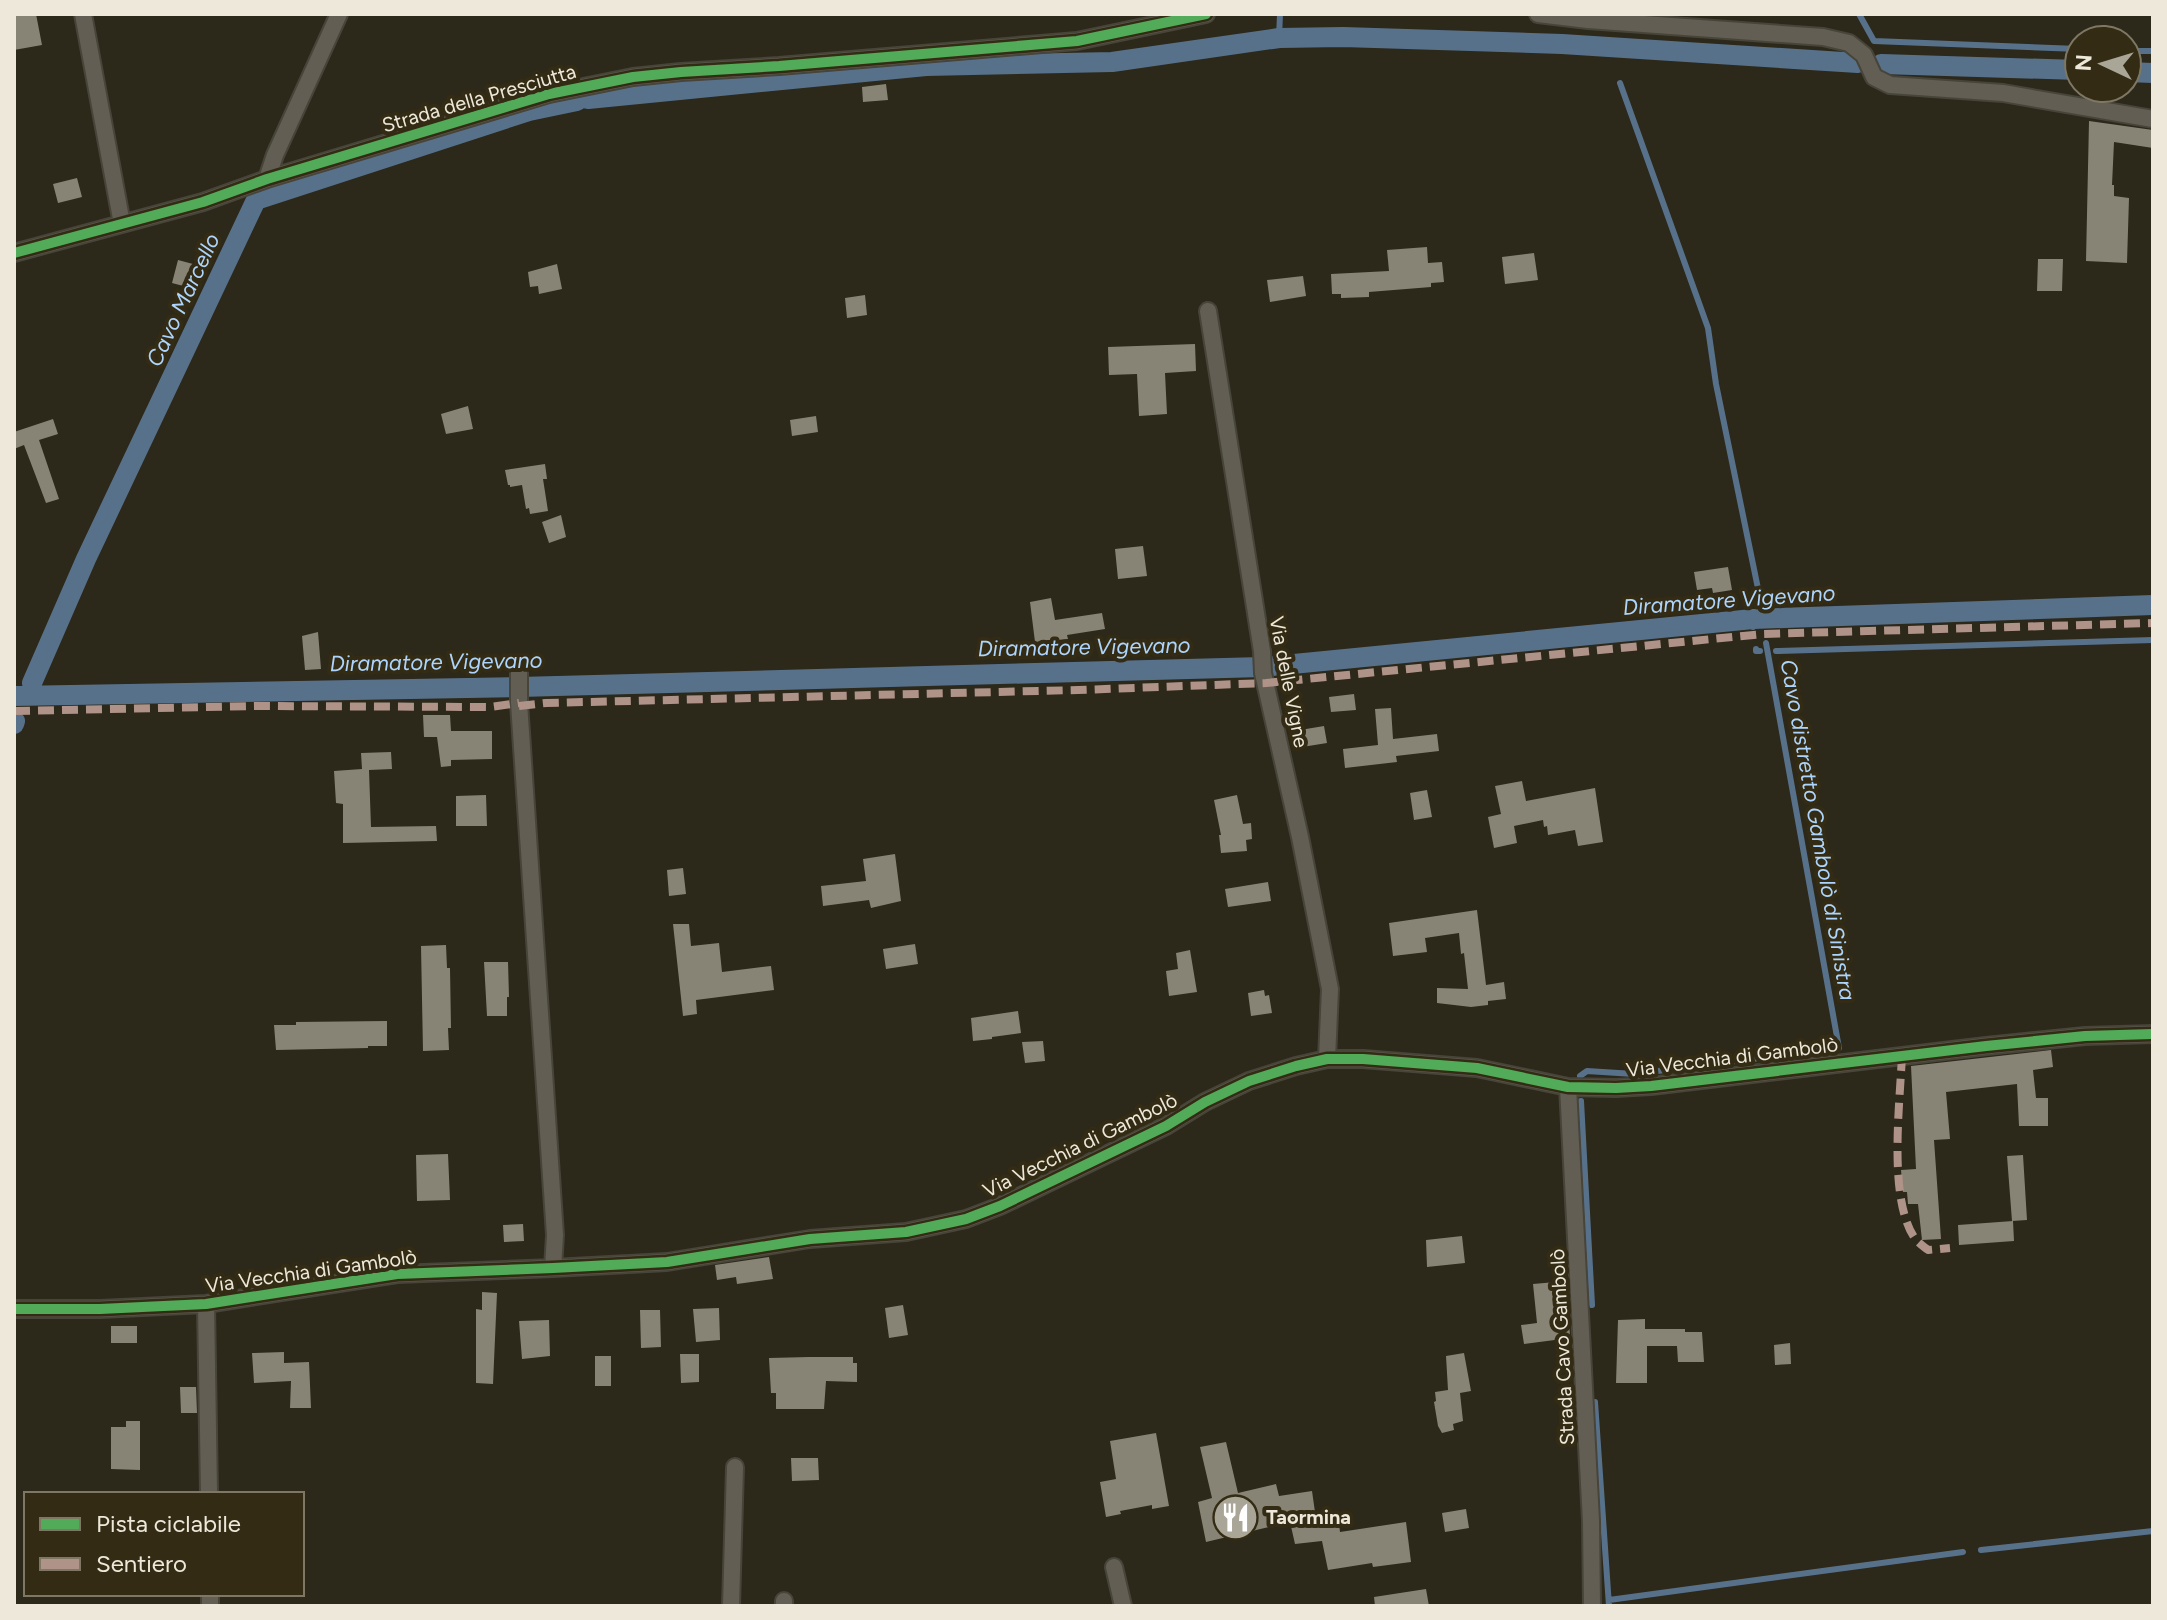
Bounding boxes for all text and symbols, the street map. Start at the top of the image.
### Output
north arrow [2063,24,2143,104]
text: N [2069,53,2098,72]
street label: Strada della Presciutta [379,59,579,137]
water label: Cavo Marcello [140,229,226,371]
water label: Diramatore Vigevano [1622,579,1836,621]
street label: Via delle Vigne [1265,614,1314,750]
water label: Diramatore Vigevano [977,632,1191,662]
water label: Diramatore Vigevano [329,647,543,677]
water label: Cavo distretto Gambolò di Sinistra [1775,657,1861,1003]
street label: Via Vecchia di Gambolò [1625,1032,1839,1082]
street label: Via Vecchia di Gambolò [979,1087,1181,1203]
street label: Via Vecchia di Gambolò [204,1244,418,1298]
street label: Strada Cavo Gambolò [1545,1248,1579,1446]
legend [24,1492,304,1596]
restaurant icon: Taormina [1211,1493,1259,1541]
place label: Taormina [1266,1505,1351,1529]
text: Pista ciclabile [96,1509,241,1538]
text: Sentiero [96,1549,187,1578]

